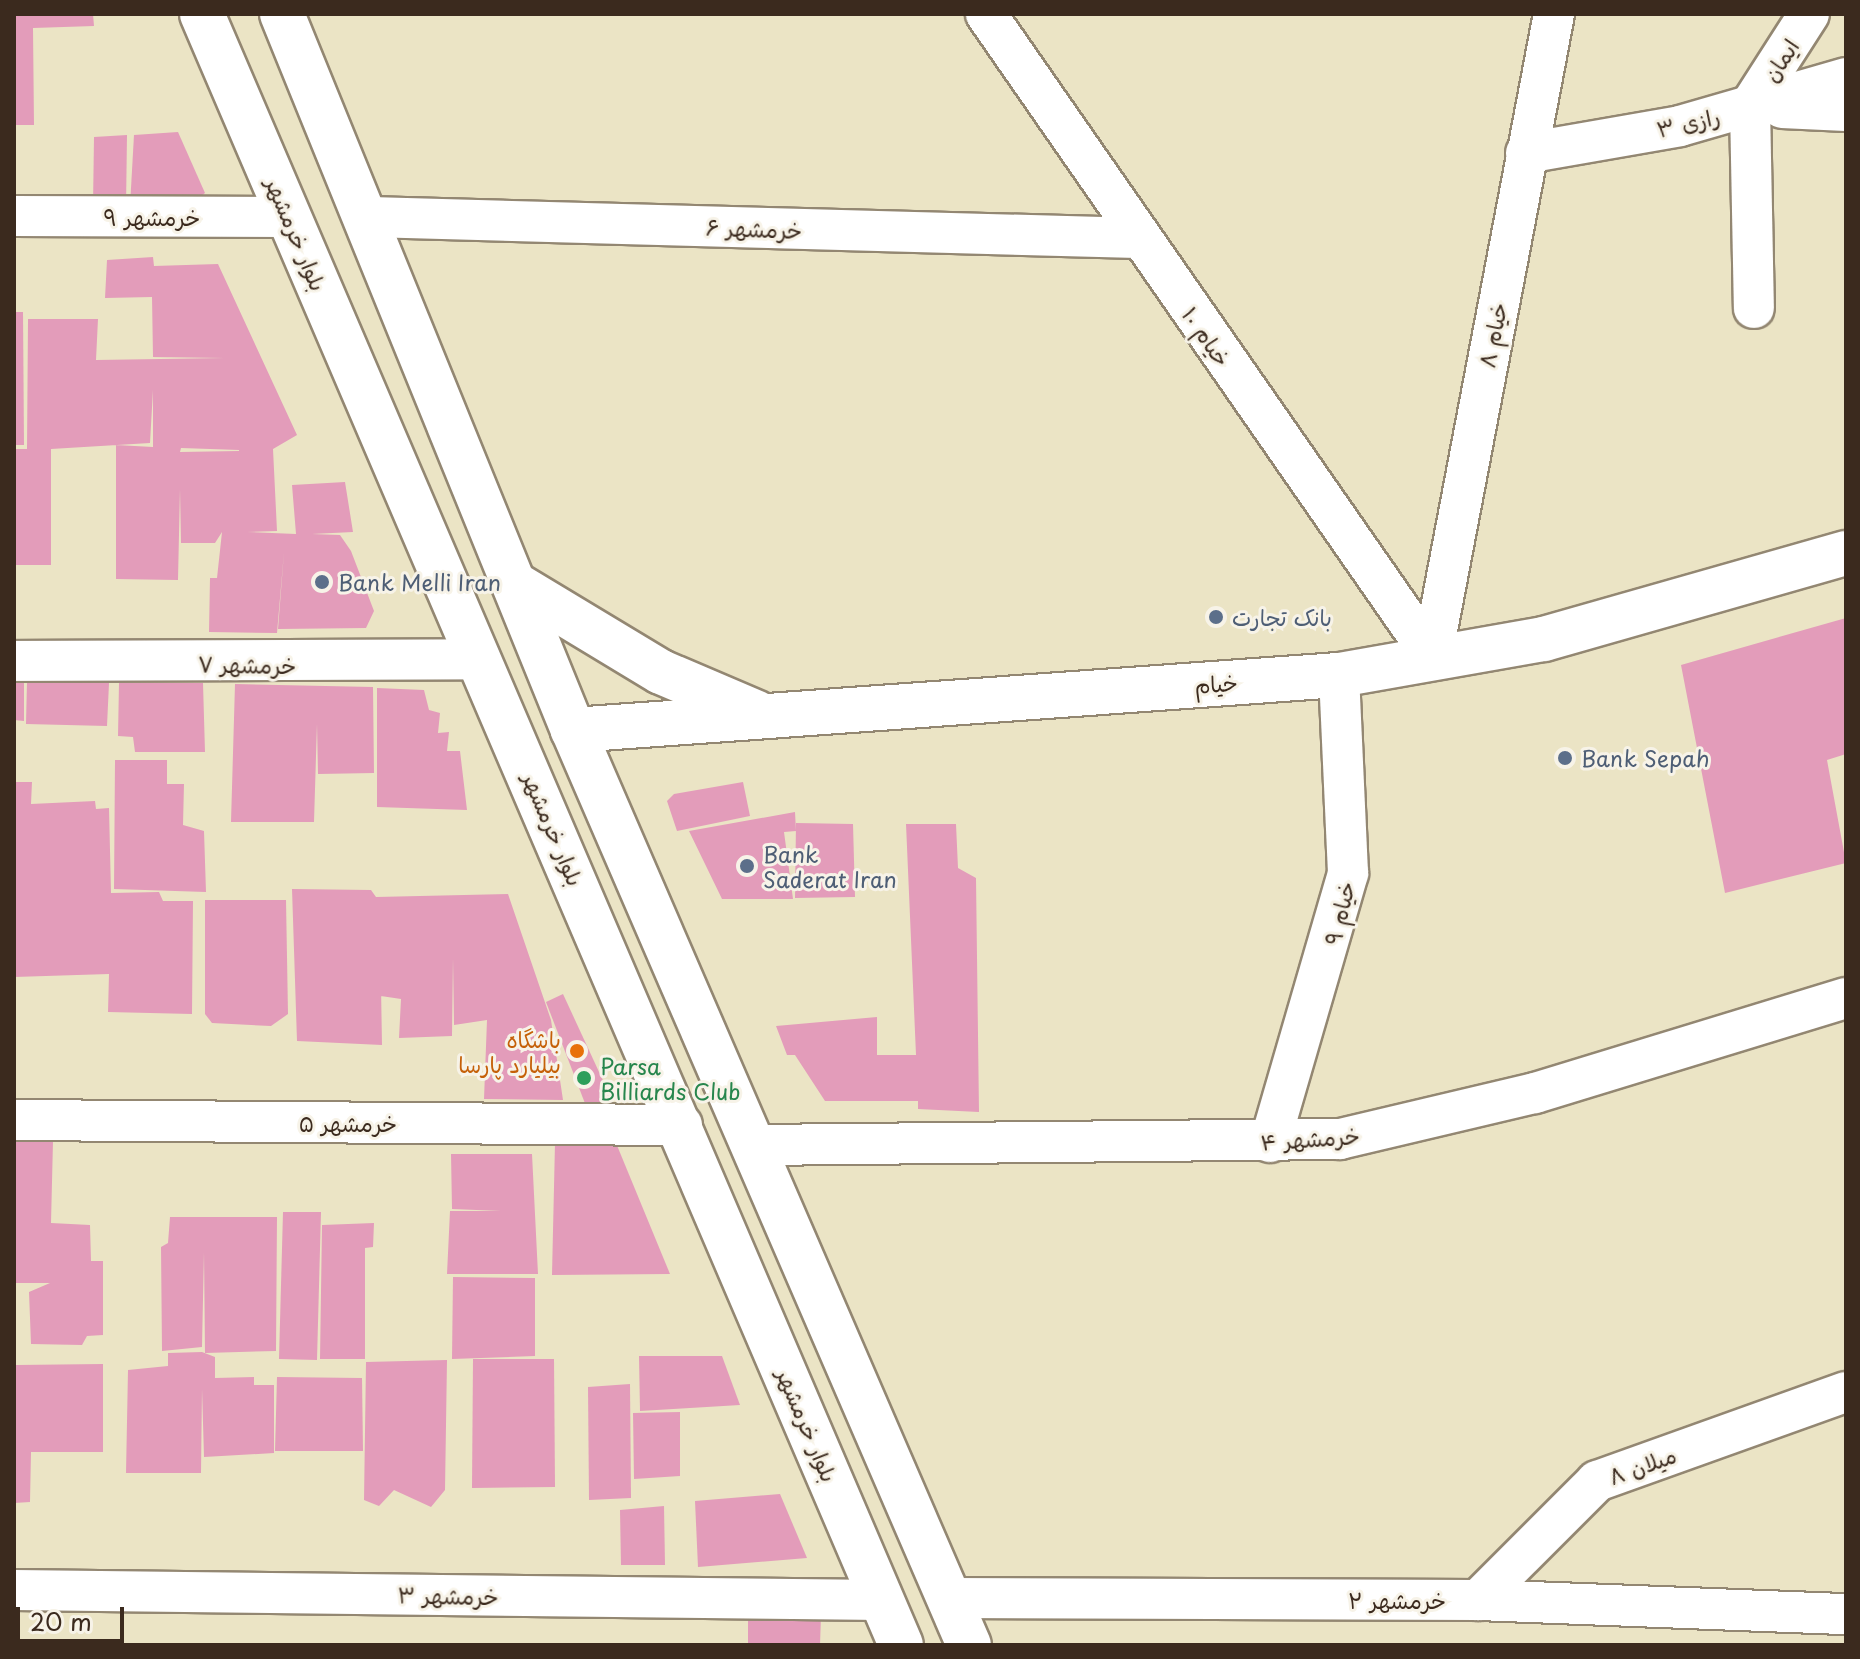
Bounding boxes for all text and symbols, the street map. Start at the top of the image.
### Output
street label: ایمان [1757,34,1803,86]
street label: رازی ۳ [1654,102,1722,142]
street label: بلوار خرمشهر [261,174,333,294]
street label: خرمشهر ۹ [104,204,200,230]
street label: خرمشهر ۶ [705,213,803,243]
street label: خیام ۸ [1473,300,1511,370]
street label: خیام ۱۰ [1177,301,1237,371]
place label: Bank Melli Iran [338,569,500,595]
marker: Bank Melli Iran [313,573,331,591]
place label: بانک تجارت [1232,604,1332,630]
marker: بانک تجارت [1207,608,1225,626]
street label: خرمشهر ۷ [197,650,297,678]
street label: خیام [1193,668,1239,698]
place label: Bank Sepah [1581,745,1708,771]
marker: Bank Sepah [1556,749,1574,767]
street label: بلوار خرمشهر [518,769,590,889]
place label: Bank Saderat Iran [763,840,897,892]
marker: Bank Saderat Iran [738,857,756,875]
street label: خیام ۹ [1319,879,1359,947]
place label: باشگاه بیلیارد پارسا [458,1025,561,1076]
marker: باشگاه بیلیارد پارسا [568,1042,586,1060]
place label: Parsa Billiards Club [600,1052,740,1104]
marker: Parsa Billiards Club [575,1069,593,1087]
street label: خرمشهر ۵ [299,1110,397,1136]
street label: خرمشهر ۴ [1259,1121,1361,1155]
street label: بلوار خرمشهر [772,1365,844,1485]
street label: میلان ۸ [1605,1441,1679,1489]
street label: خرمشهر ۳ [397,1581,499,1609]
street label: خرمشهر ۲ [1348,1587,1446,1613]
scale bar [20,1591,128,1641]
text: 20 m [30,1603,92,1639]

